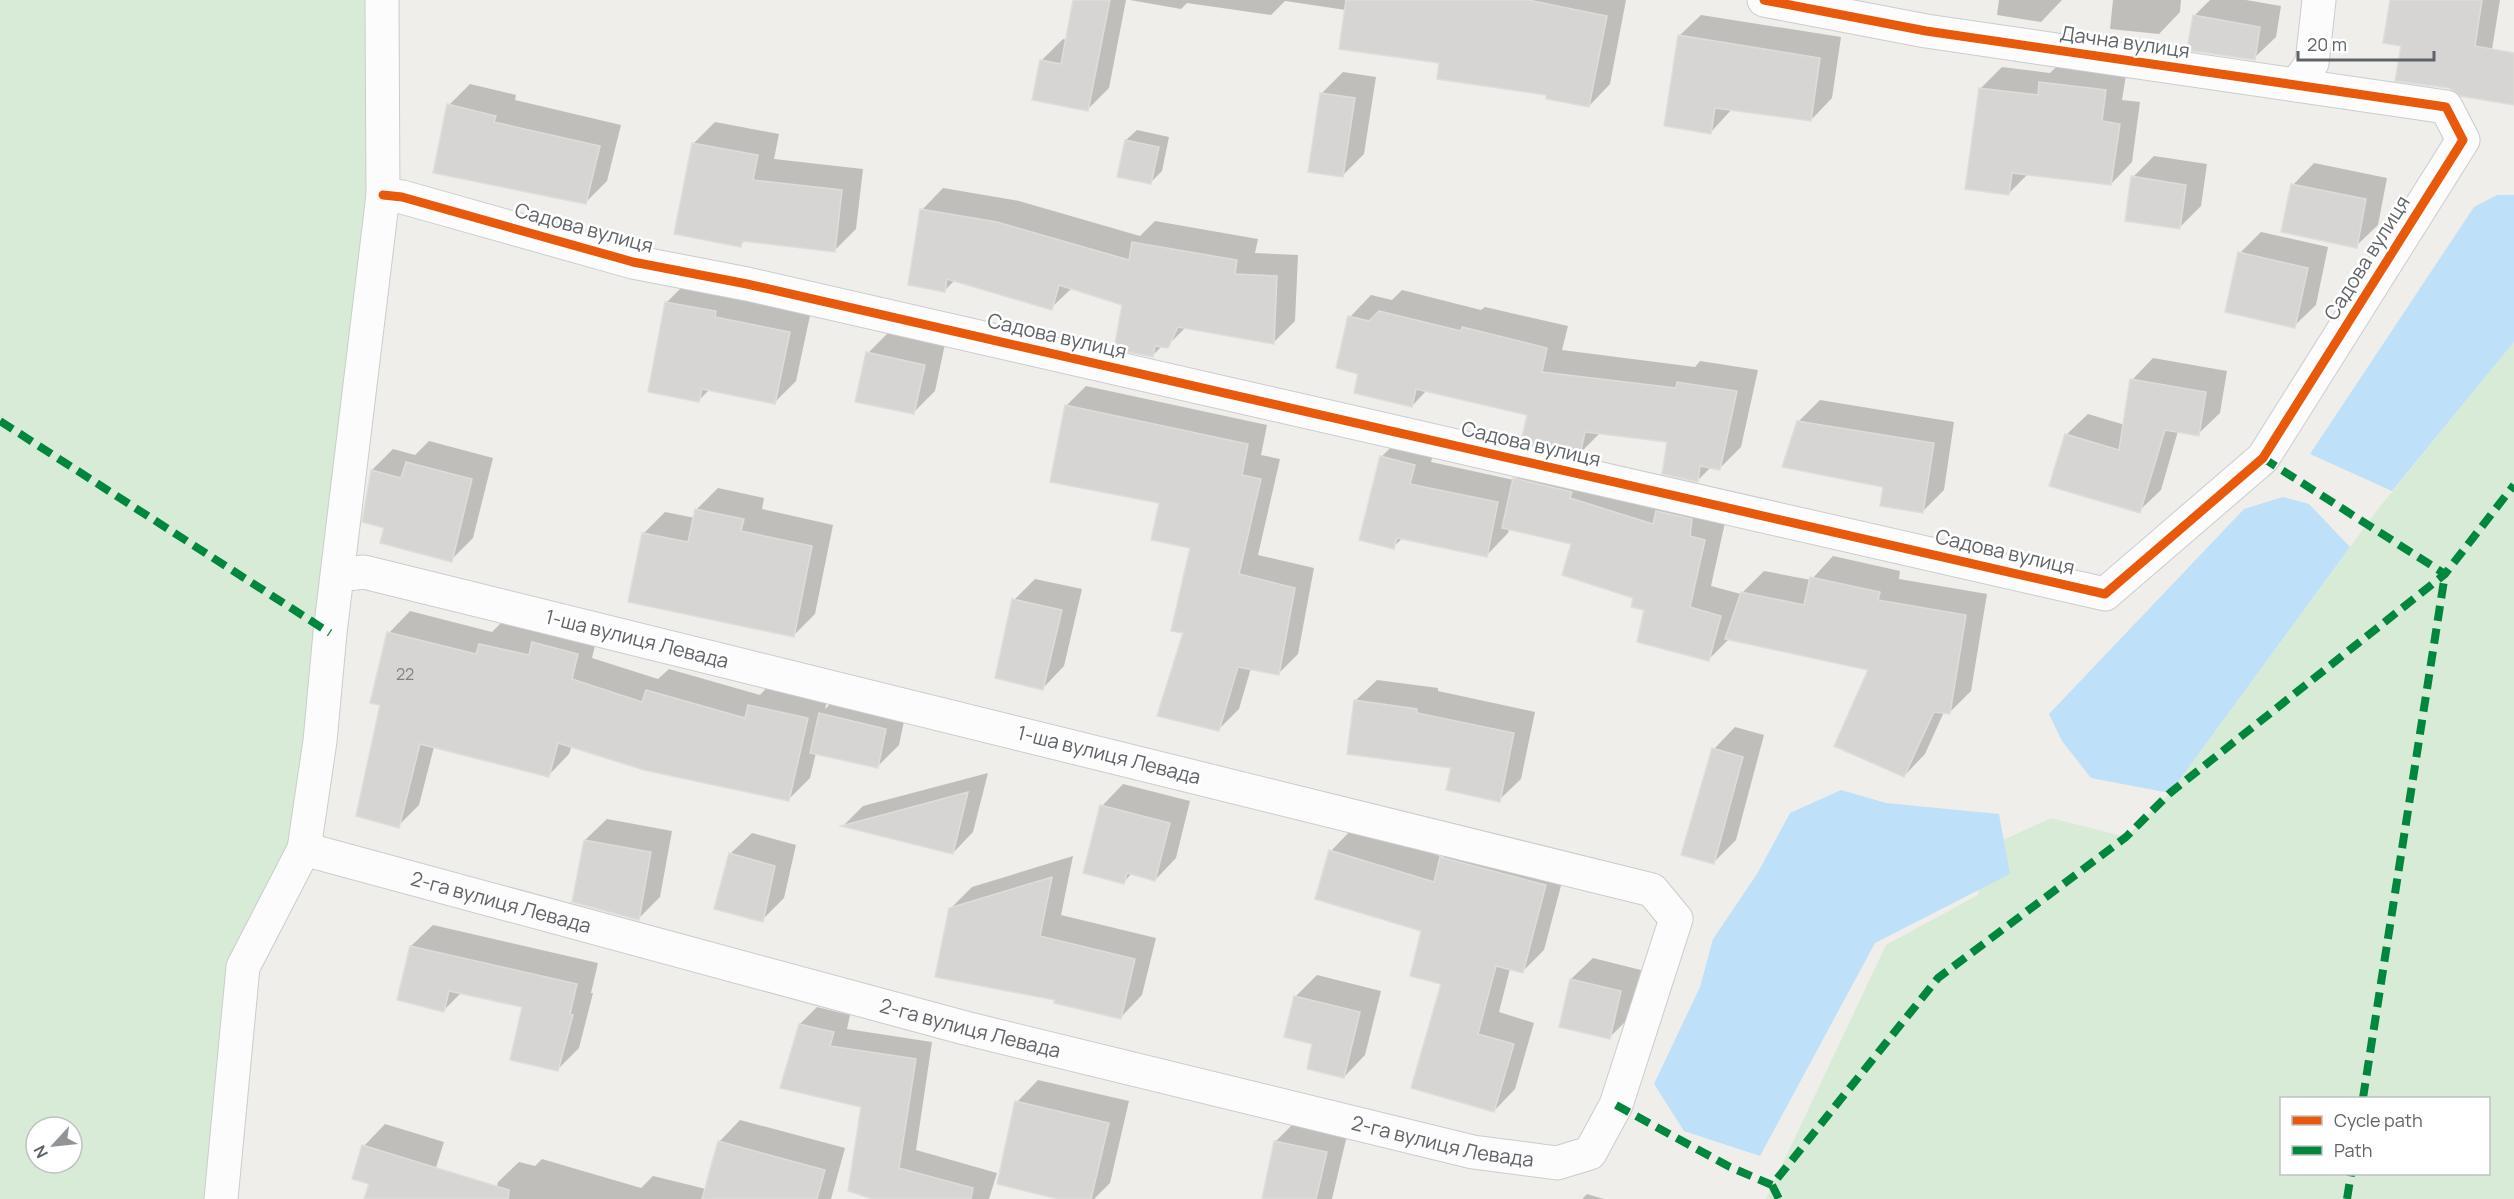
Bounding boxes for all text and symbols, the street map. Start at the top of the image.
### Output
street label: Дачна вулиця [2058,19,2192,64]
scale bar [2298,24,2434,62]
text: 20 m [2307,32,2347,56]
street label: Садова вулиця [2317,190,2416,325]
street label: Садова вулиця [512,196,656,259]
street label: Садова вулиця [985,306,1129,365]
street label: Садова вулиця [1459,414,1603,473]
street label: Садова вулиця [1933,522,2077,581]
street label: 1-ша вулиця Левада [543,603,732,674]
house number: 22 [396,663,414,685]
street label: 1-ша вулиця Левада [1015,719,1204,790]
street label: 2-га вулиця Левада [408,865,594,939]
street label: 2-га вулиця Левада [877,992,1064,1064]
legend [2280,1097,2490,1175]
text: Cycle path [2334,1108,2423,1132]
street label: 2-га вулиця Левада [1349,1109,1535,1173]
north arrow [24,1115,84,1175]
text: Path [2334,1138,2372,1162]
text: N [28,1142,53,1162]

